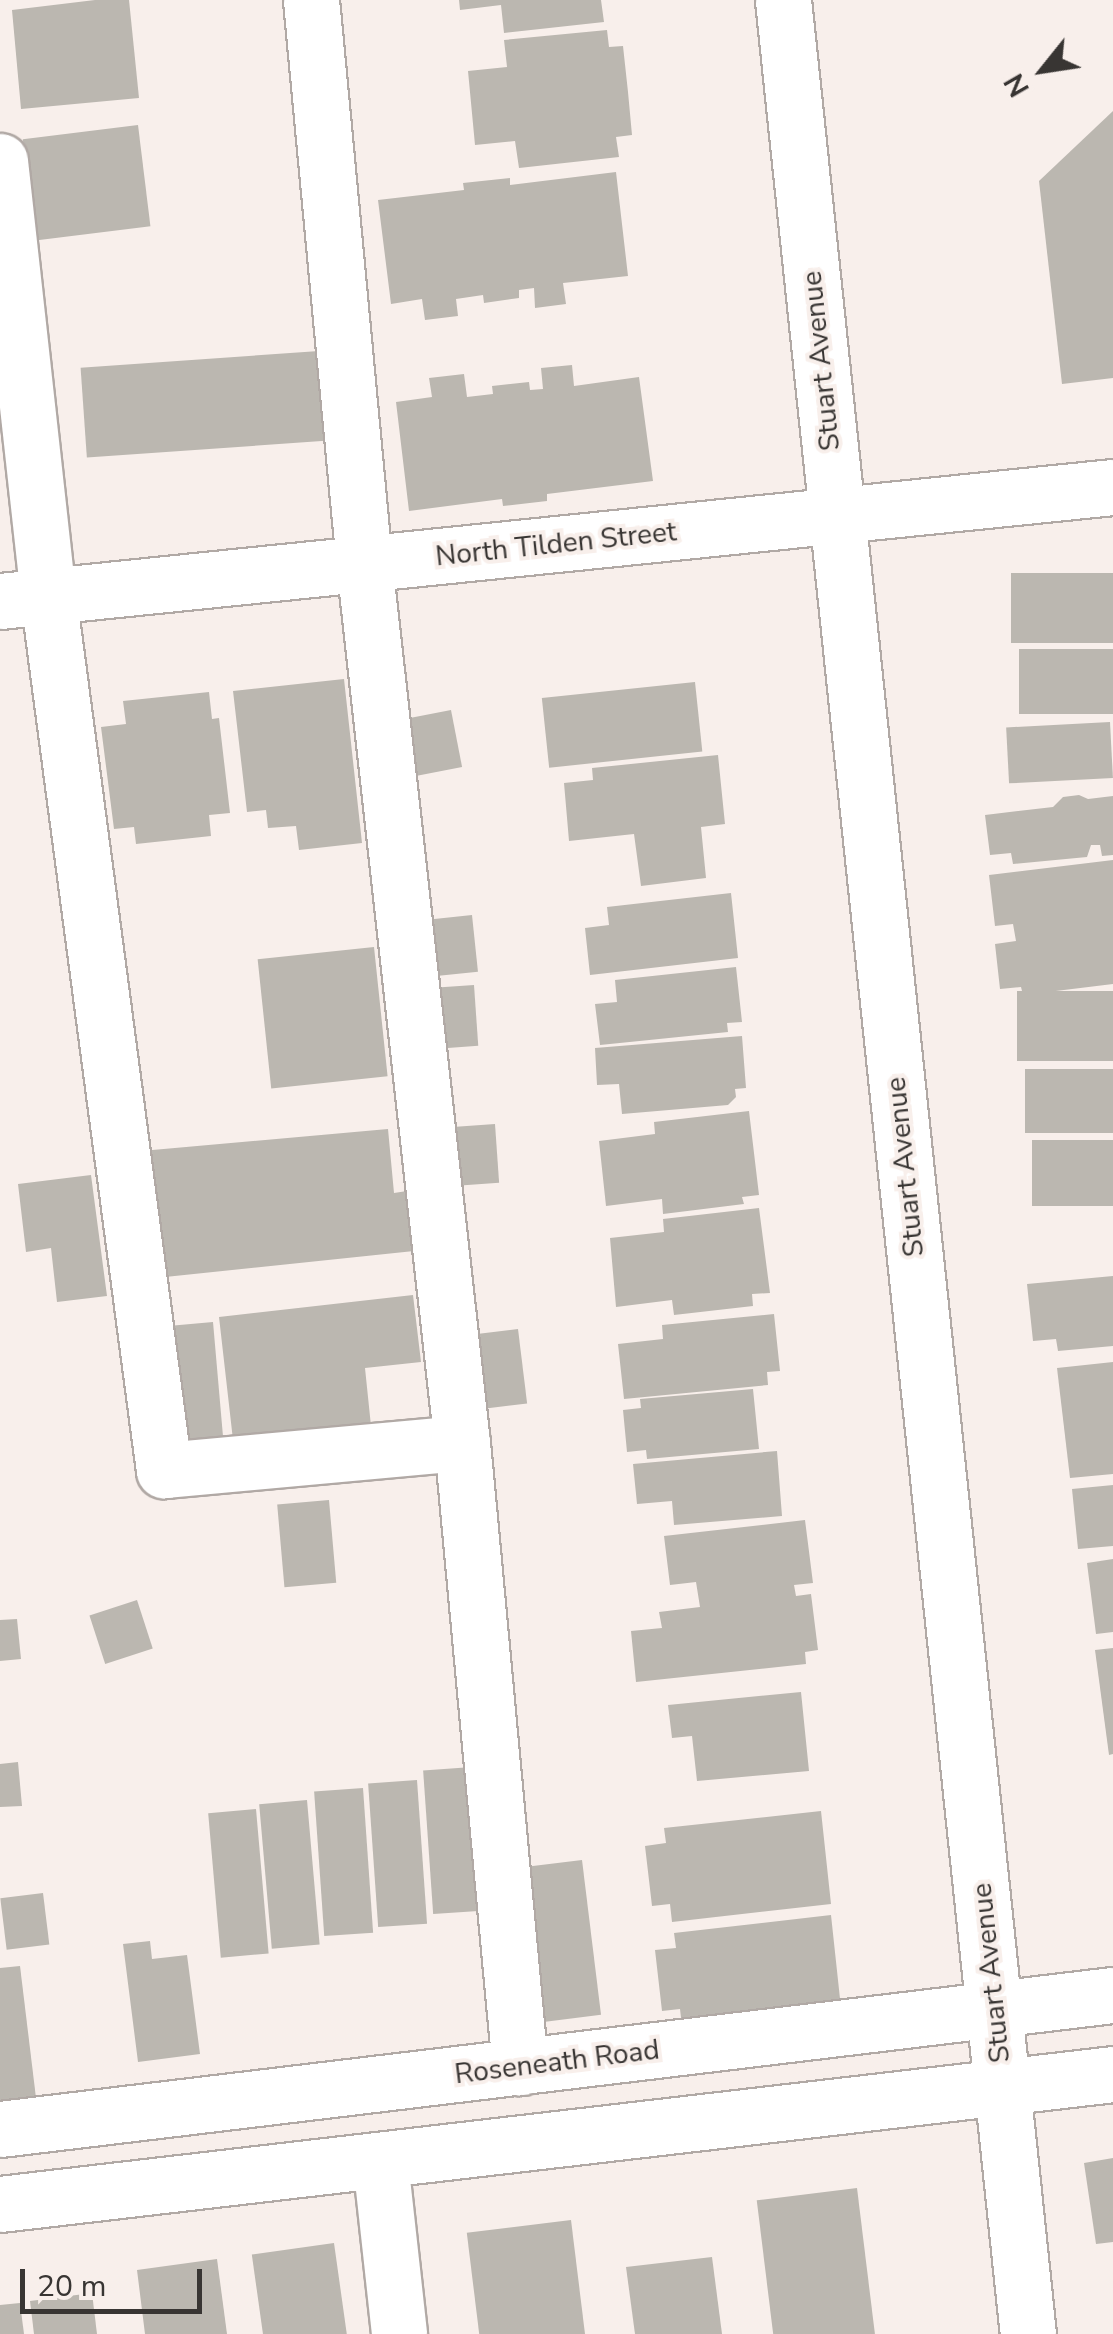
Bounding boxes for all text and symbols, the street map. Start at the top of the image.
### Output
north arrow [993,20,1093,120]
text: N [995,66,1039,104]
street label: Stuart Avenue [795,269,847,453]
street label: North Tilden Street [434,515,678,573]
street label: Stuart Avenue [879,1075,931,1259]
street label: Stuart Avenue [965,1881,1017,2065]
street label: Roseneath Road [453,2033,661,2091]
scale bar [25,2249,208,2311]
text: 20 m [37,2266,106,2307]

